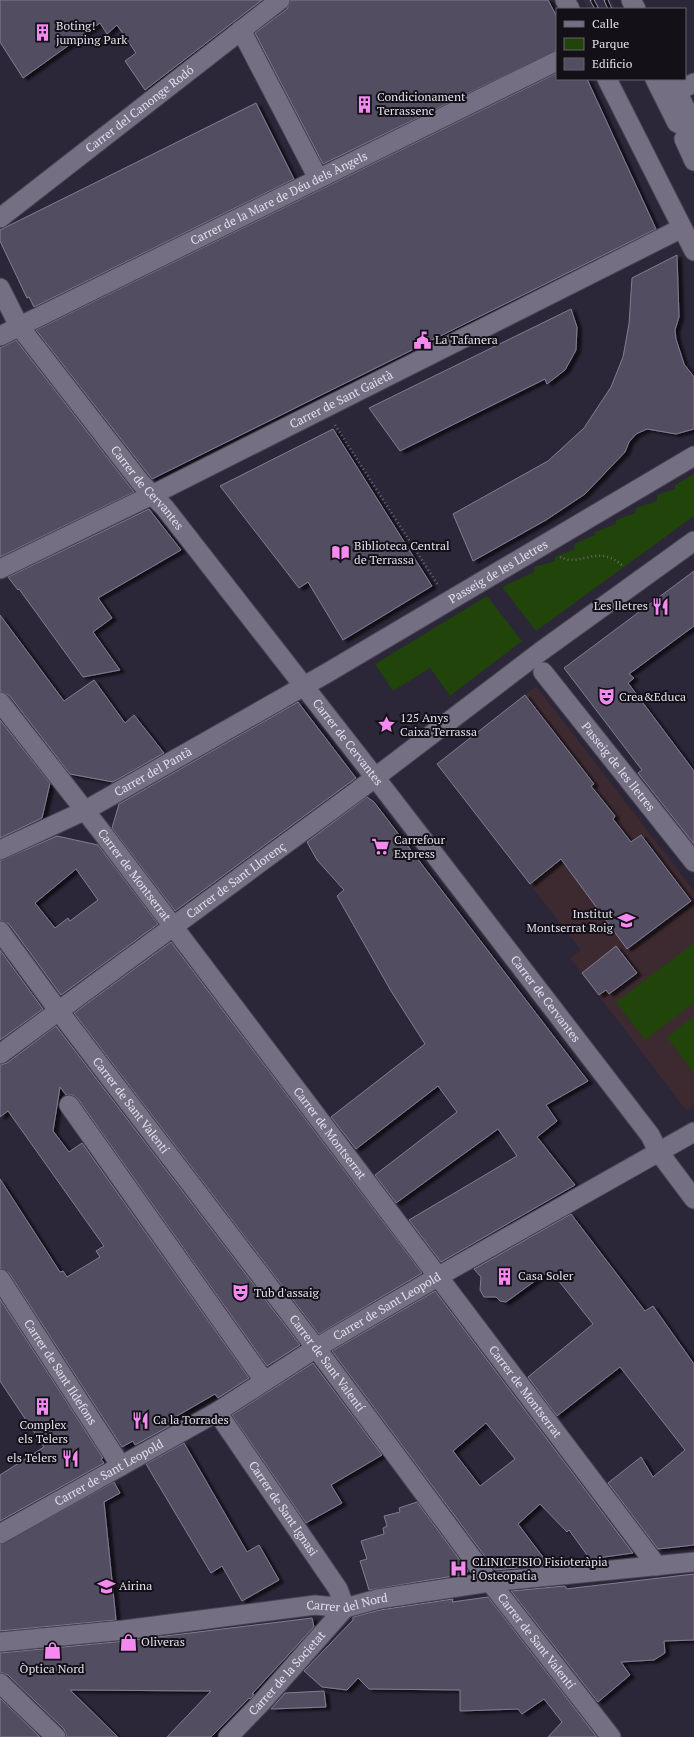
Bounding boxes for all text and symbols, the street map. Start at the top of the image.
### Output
legend [556,8,686,80]
text: Calle [592,16,619,31]
place label: Boting! jumping Park [56,18,128,47]
building icon: Boting! jumping Park [33,23,53,43]
text: Parque [592,36,629,51]
text: Edificio [592,56,633,71]
street label: Carrer del Canonge Rodó [82,62,197,156]
place label: Condicionament Terrassenc [377,89,466,118]
building icon: Condicionament Terrassenc [354,94,374,114]
street label: Carrer de la Mare de Déu dels Àngels [188,148,370,248]
public building icon: La Tafanera [412,330,432,350]
place label: La Tafanera [435,332,498,347]
street label: Carrer de Sant Gaietà [287,367,395,431]
street label: Carrer de Cervantes [108,442,187,533]
street label: Passeig de les Lletres [446,536,550,606]
place label: Biblioteca Central de Terrassa [354,538,450,567]
library icon: Biblioteca Central de Terrassa [331,543,351,563]
restaurant icon: Les lletres [651,596,671,616]
place label: Les lletres [594,598,648,613]
theatre icon: Crea&Educa [596,687,616,707]
place label: Crea&Educa [619,689,686,704]
street label: Carrer de Cervantes [310,696,386,788]
place label: 125 Anys Caixa Terrassa [400,710,477,739]
place icon: 125 Anys Caixa Terrassa [377,715,397,735]
street label: Passeig de les lletres [579,719,659,814]
street label: Carrer del Pantà [111,743,194,799]
street label: Carrer de Montserrat [95,826,175,924]
place label: Carrefour Express [394,832,445,861]
supermarket icon: Carrefour Express [371,837,391,857]
street label: Carrer de Sant Llorenç [183,838,289,921]
place label: Institut Montserrat Roig [527,906,614,935]
school or university icon: Institut Montserrat Roig [616,911,636,931]
street label: Carrer de Cervantes [508,952,584,1045]
street label: Carrer de Sant Valentí [90,1054,173,1156]
street label: Carrer de Montserrat [290,1084,370,1183]
building icon: Casa Soler [495,1266,515,1286]
place label: Casa Soler [518,1268,574,1283]
street label: Carrer de Sant Leopold [330,1269,443,1343]
theatre icon: Tub d'assaig [231,1283,251,1303]
place label: Tub d'assaig [254,1285,320,1300]
street label: Carrer de Sant Valentí [286,1312,369,1415]
street label: Carrer de Sant Ildefons [21,1316,100,1428]
street label: Carrer de Montserrat [486,1342,566,1441]
building icon: Complex els Telers [33,1396,53,1416]
restaurant icon: Ca la Torrades [130,1410,150,1430]
place label: Ca la Torrades [153,1412,229,1427]
place label: Complex els Telers [18,1417,68,1446]
street label: Carrer de Sant Leopold [52,1436,166,1509]
restaurant icon: els Telers [60,1448,80,1468]
place label: els Telers [7,1450,57,1465]
street label: Carrer de Sant Ignasi [246,1458,321,1559]
place label: CLINICFISIO Fisioteràpia i Osteopatia [472,1554,608,1583]
hospital icon: CLINICFISIO Fisioteràpia i Osteopatia [449,1559,469,1579]
school or university icon: Airina [96,1576,116,1596]
place label: Airina [119,1578,152,1593]
street label: Carrer del Nord [306,1590,389,1615]
street label: Carrer de Sant Valentí [495,1590,579,1692]
street label: Carrer de la Societat [245,1627,329,1718]
shop icon: Oliveras [118,1632,138,1652]
place label: Oliveras [141,1634,185,1649]
shop icon: Òptica Nord [42,1640,62,1660]
place label: Òptica Nord [20,1661,85,1676]

